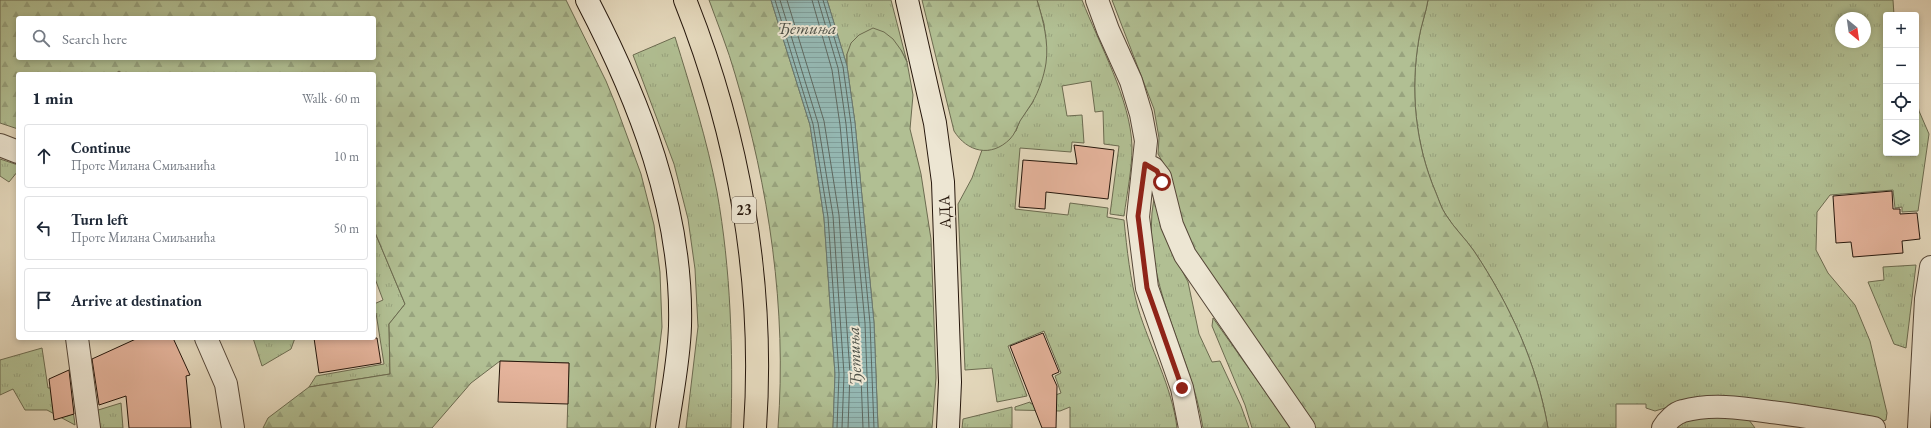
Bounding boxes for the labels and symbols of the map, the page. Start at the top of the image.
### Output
north arrow [1835,12,1871,48]
water label: Ђетиња [777,17,837,39]
route start [1153,173,1171,191]
street label: АДА [933,194,956,230]
road number: 23 [732,197,756,223]
water label: Ђетиња [841,326,867,386]
route end [1173,379,1191,397]

